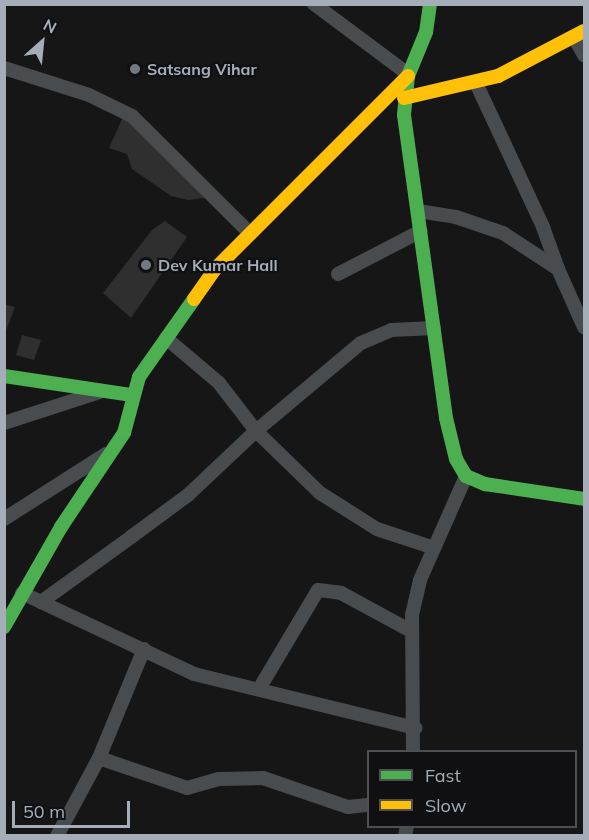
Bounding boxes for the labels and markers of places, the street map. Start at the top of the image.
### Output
place label: Satsang Vihar [147,59,257,79]
marker: Satsang Vihar [128,62,142,76]
place label: Dev Kumar Hall [158,255,278,275]
marker: Dev Kumar Hall [139,258,153,272]

